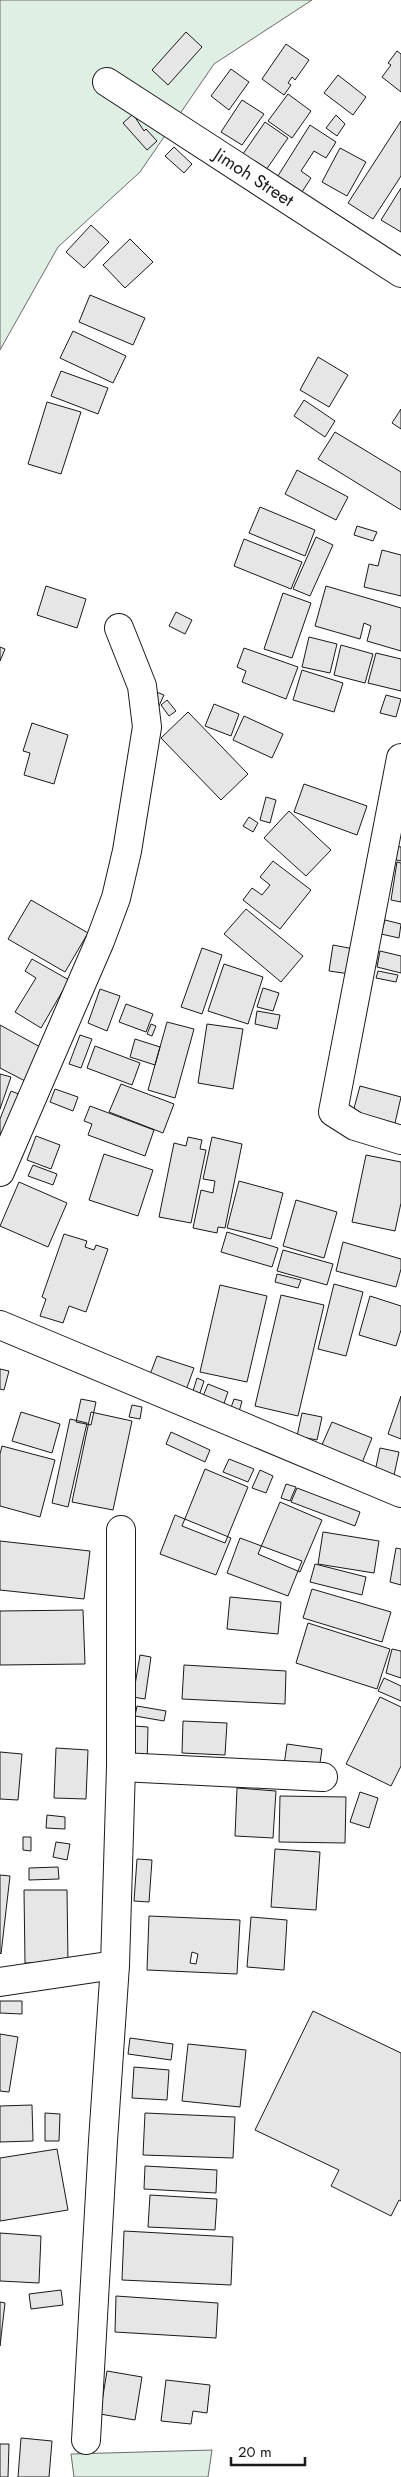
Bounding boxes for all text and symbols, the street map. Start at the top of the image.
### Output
street label: Jimoh Street [207,141,299,213]
scale bar [231,2434,305,2466]
text: 20 m [238,2441,272,2463]

